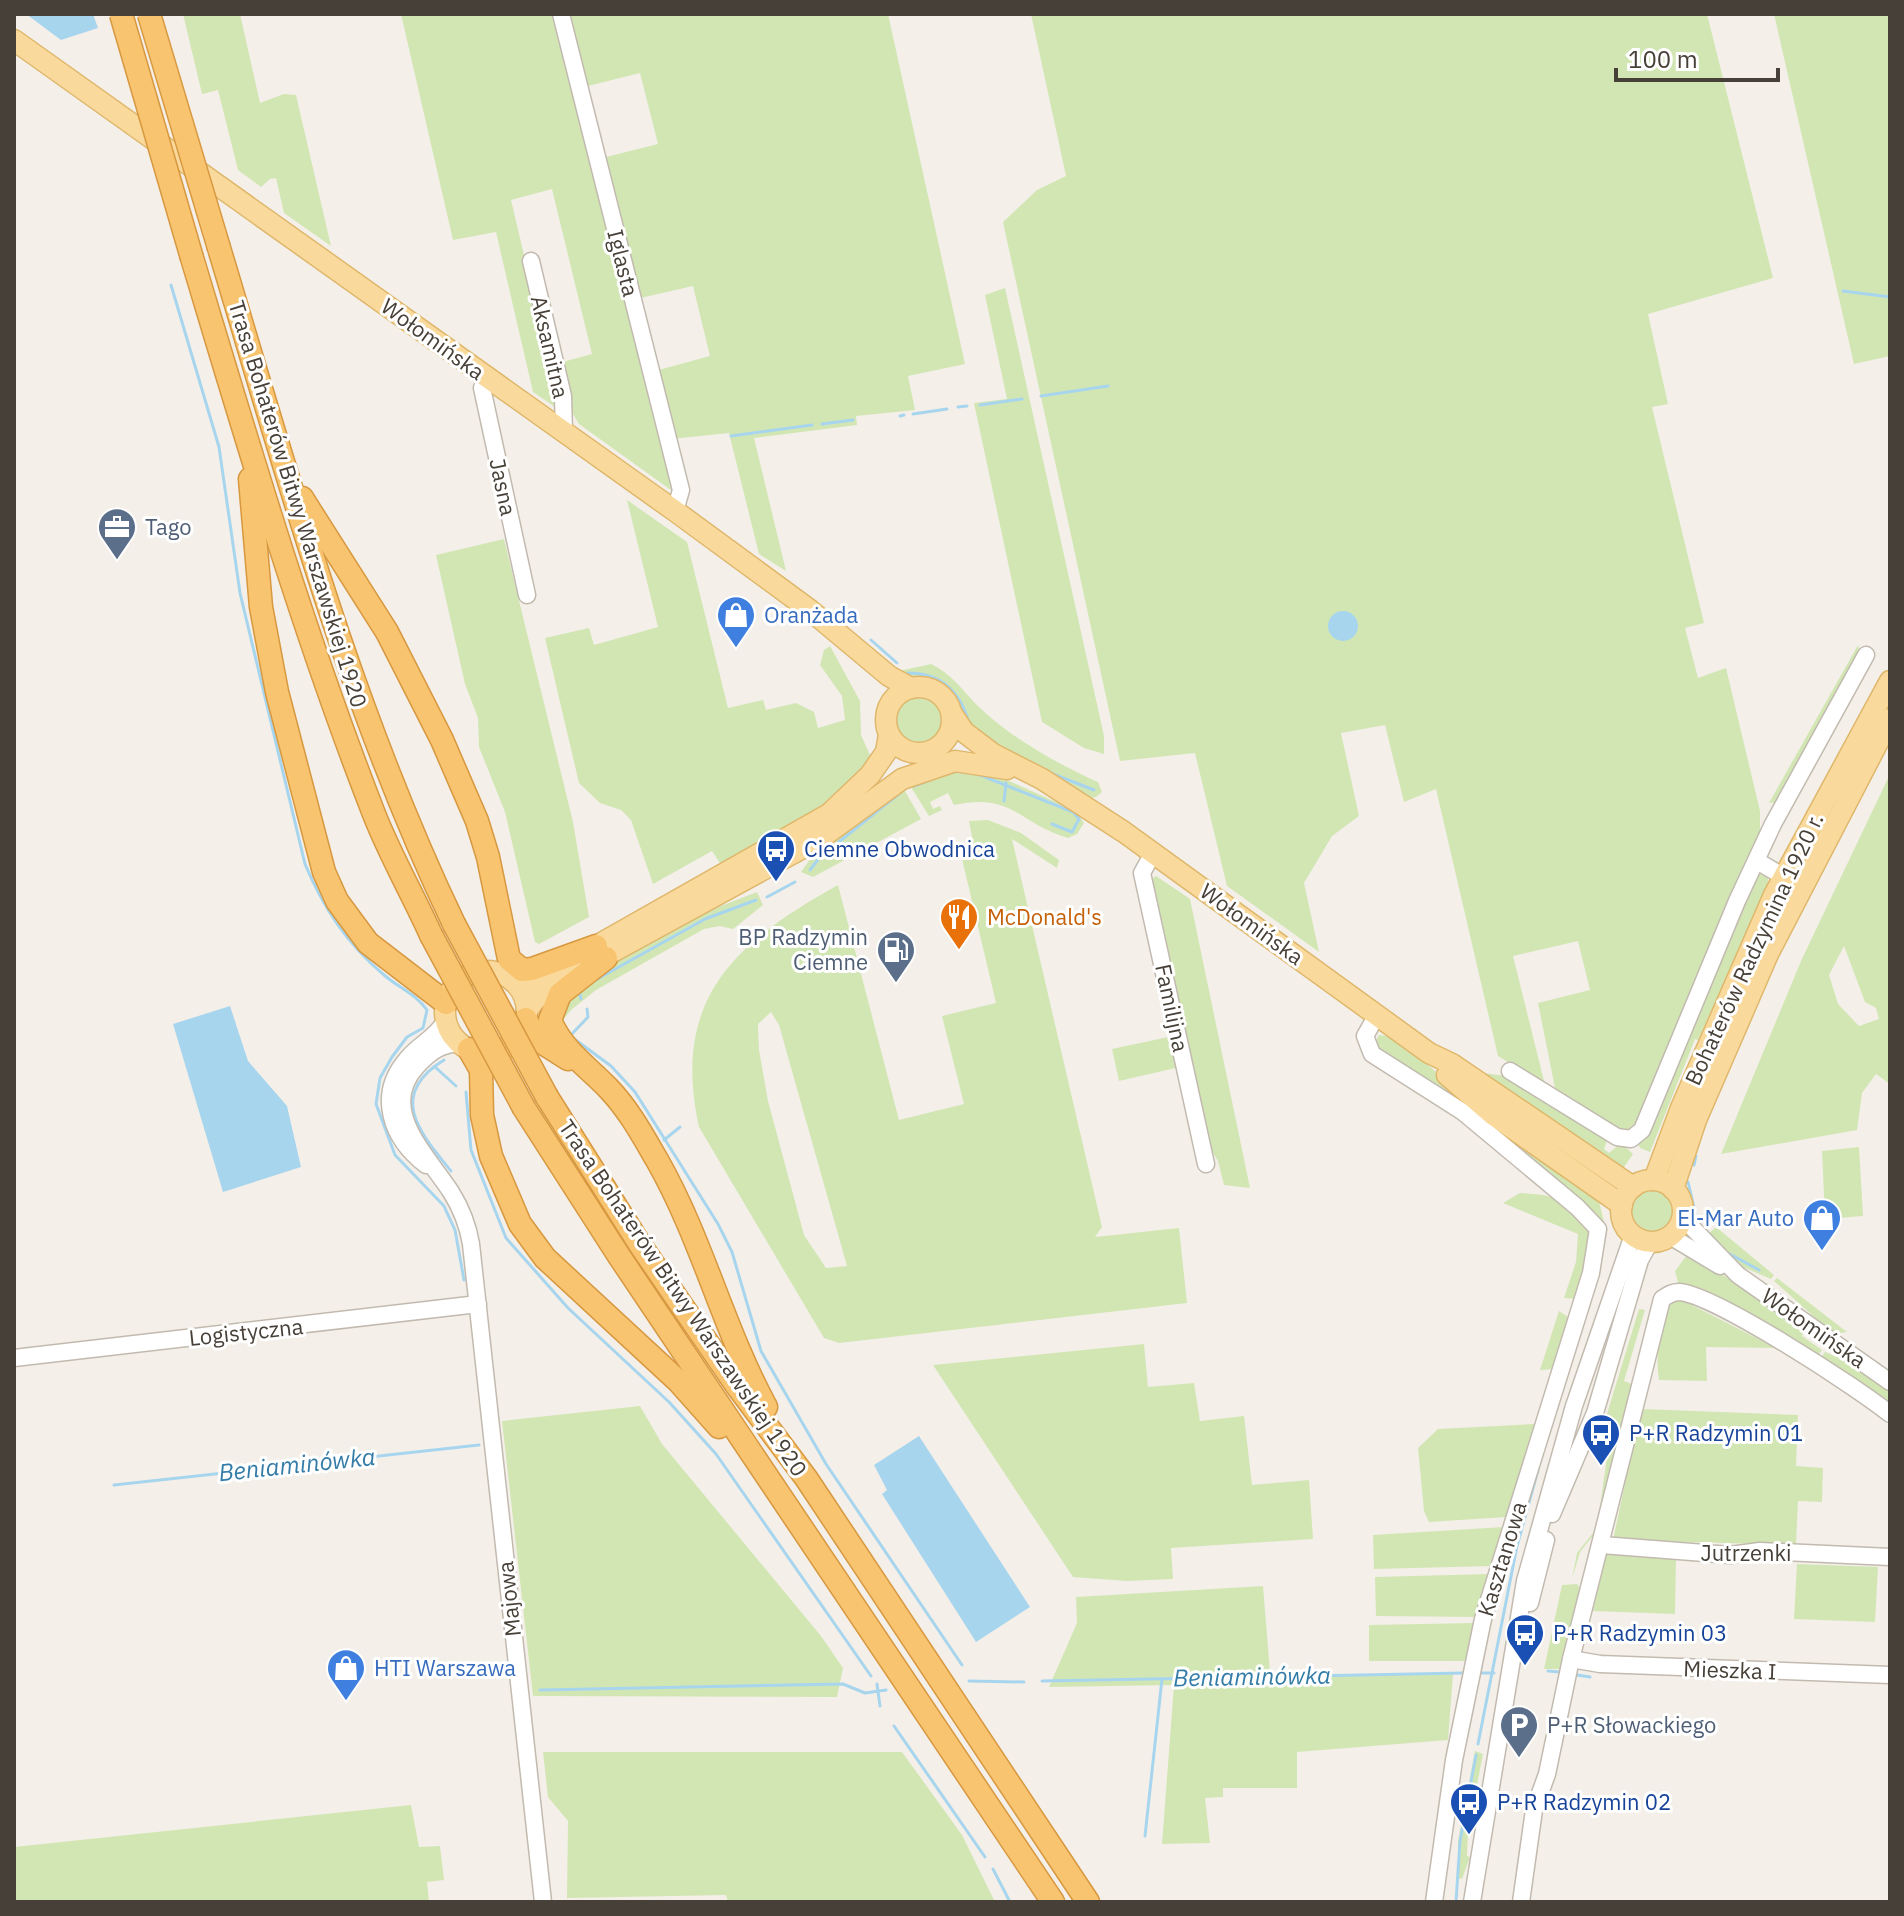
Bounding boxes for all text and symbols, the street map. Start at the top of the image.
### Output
scale bar [1616,32,1778,82]
text: 100 m [1628,43,1698,75]
street label: Iglasta [601,226,646,300]
street label: Wołomińska [376,291,491,386]
street label: Aksamitna [525,293,576,401]
street label: Trasa Bohaterów Bitwy Warszawskiej 1920 [223,297,374,711]
street label: Jasna [483,456,524,518]
office icon: Tago [96,506,138,561]
place label: Tago [145,512,192,541]
shop icon: Oranżada [715,594,757,649]
place label: Oranżada [764,600,859,629]
street label: Bohaterów Radzymina 1920 r. [1678,808,1829,1089]
bus stop icon: Ciemne Obwodnica [755,828,797,883]
place label: Ciemne Obwodnica [804,834,995,863]
street label: Wołomińska [1195,876,1310,971]
restaurant icon: McDonald's [938,896,980,951]
place label: McDonald's [987,902,1102,931]
place label: BP Radzymin Ciemne [738,922,868,976]
fuel station icon: BP Radzymin Ciemne [875,929,917,984]
street label: Familijna [1149,961,1196,1055]
street label: Trasa Bohaterów Bitwy Warszawskiej 1920 [553,1114,814,1482]
shop icon: El-Mar Auto [1801,1197,1843,1252]
place label: El-Mar Auto [1677,1203,1794,1232]
street label: Wołomińska [1756,1281,1872,1374]
street label: Logistyczna [187,1311,305,1352]
bus stop icon: P+R Radzymin 01 [1580,1412,1622,1467]
place label: P+R Radzymin 01 [1629,1418,1803,1447]
water label: Beniaminówka [217,1440,377,1488]
street label: Kasztanowa [1470,1498,1533,1620]
street label: Jutrzenki [1700,1538,1792,1567]
street label: Majowa [490,1560,527,1638]
bus stop icon: P+R Radzymin 03 [1504,1612,1546,1667]
place label: P+R Radzymin 03 [1553,1618,1727,1647]
shop icon: HTI Warszawa [325,1647,367,1702]
place label: HTI Warszawa [374,1653,516,1682]
street label: Mieszka I [1683,1653,1777,1686]
water label: Beniaminówka [1173,1659,1331,1693]
parking icon: P+R Słowackiego [1498,1704,1540,1759]
place label: P+R Słowackiego [1547,1710,1716,1739]
bus stop icon: P+R Radzymin 02 [1448,1781,1490,1836]
place label: P+R Radzymin 02 [1497,1787,1671,1816]

